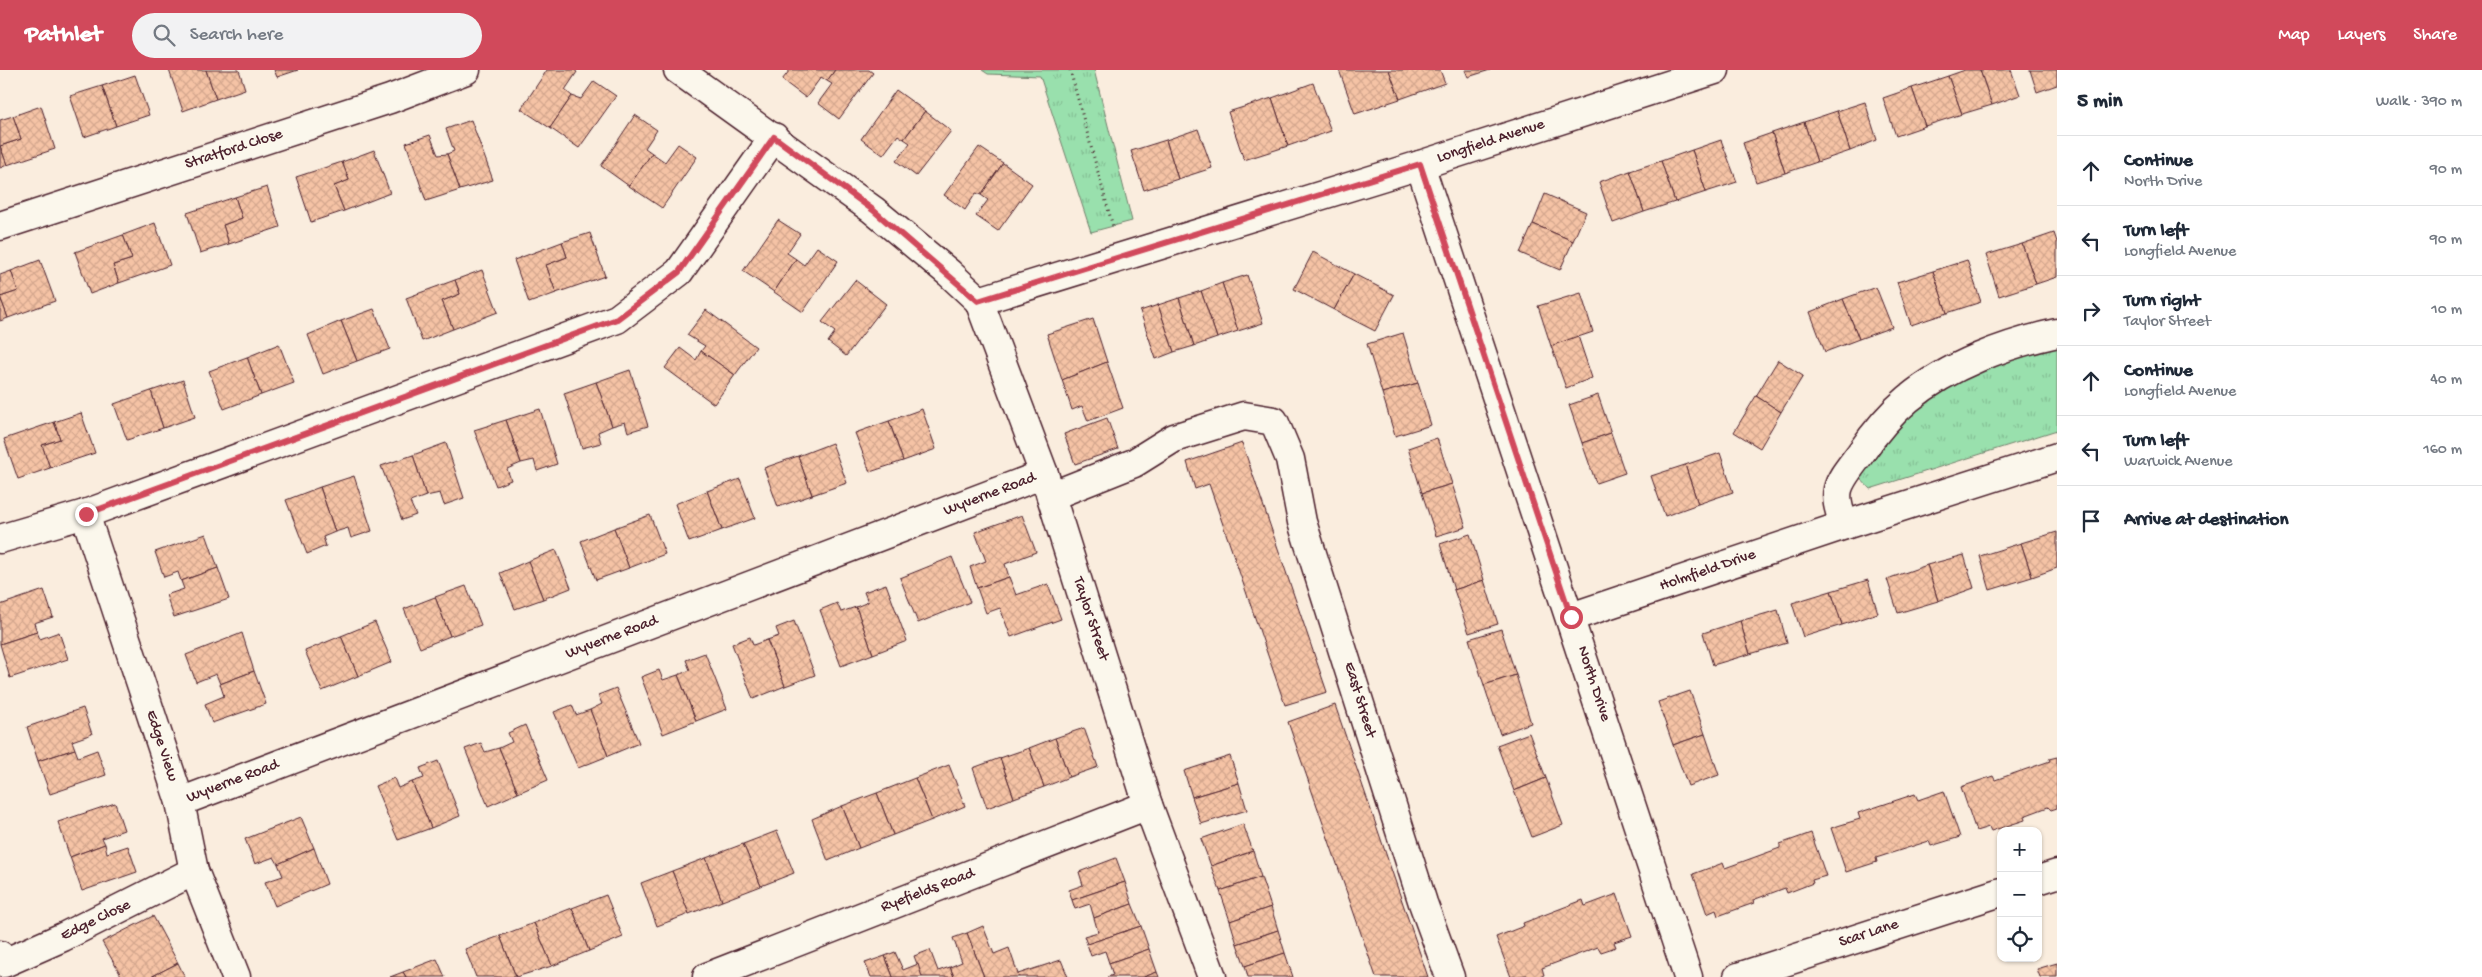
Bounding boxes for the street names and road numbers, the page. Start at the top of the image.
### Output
street label: Longfield Avenue [1435,115,1548,168]
street label: Stratford Close [183,125,286,175]
street label: Wyverne Road [941,468,1040,521]
street label: Holmfield Drive [1657,545,1759,596]
street label: Taylor Street [1067,574,1113,665]
street label: Wyverne Road [563,611,662,664]
street label: North Drive [1572,644,1614,725]
street label: East Street [1339,660,1380,741]
street label: Edge View [141,708,182,784]
street label: Wyverne Road [184,755,283,808]
street label: Ryefields Road [879,864,979,918]
street label: Edge Close [58,896,135,946]
street label: Scar Lane [1837,915,1902,953]

